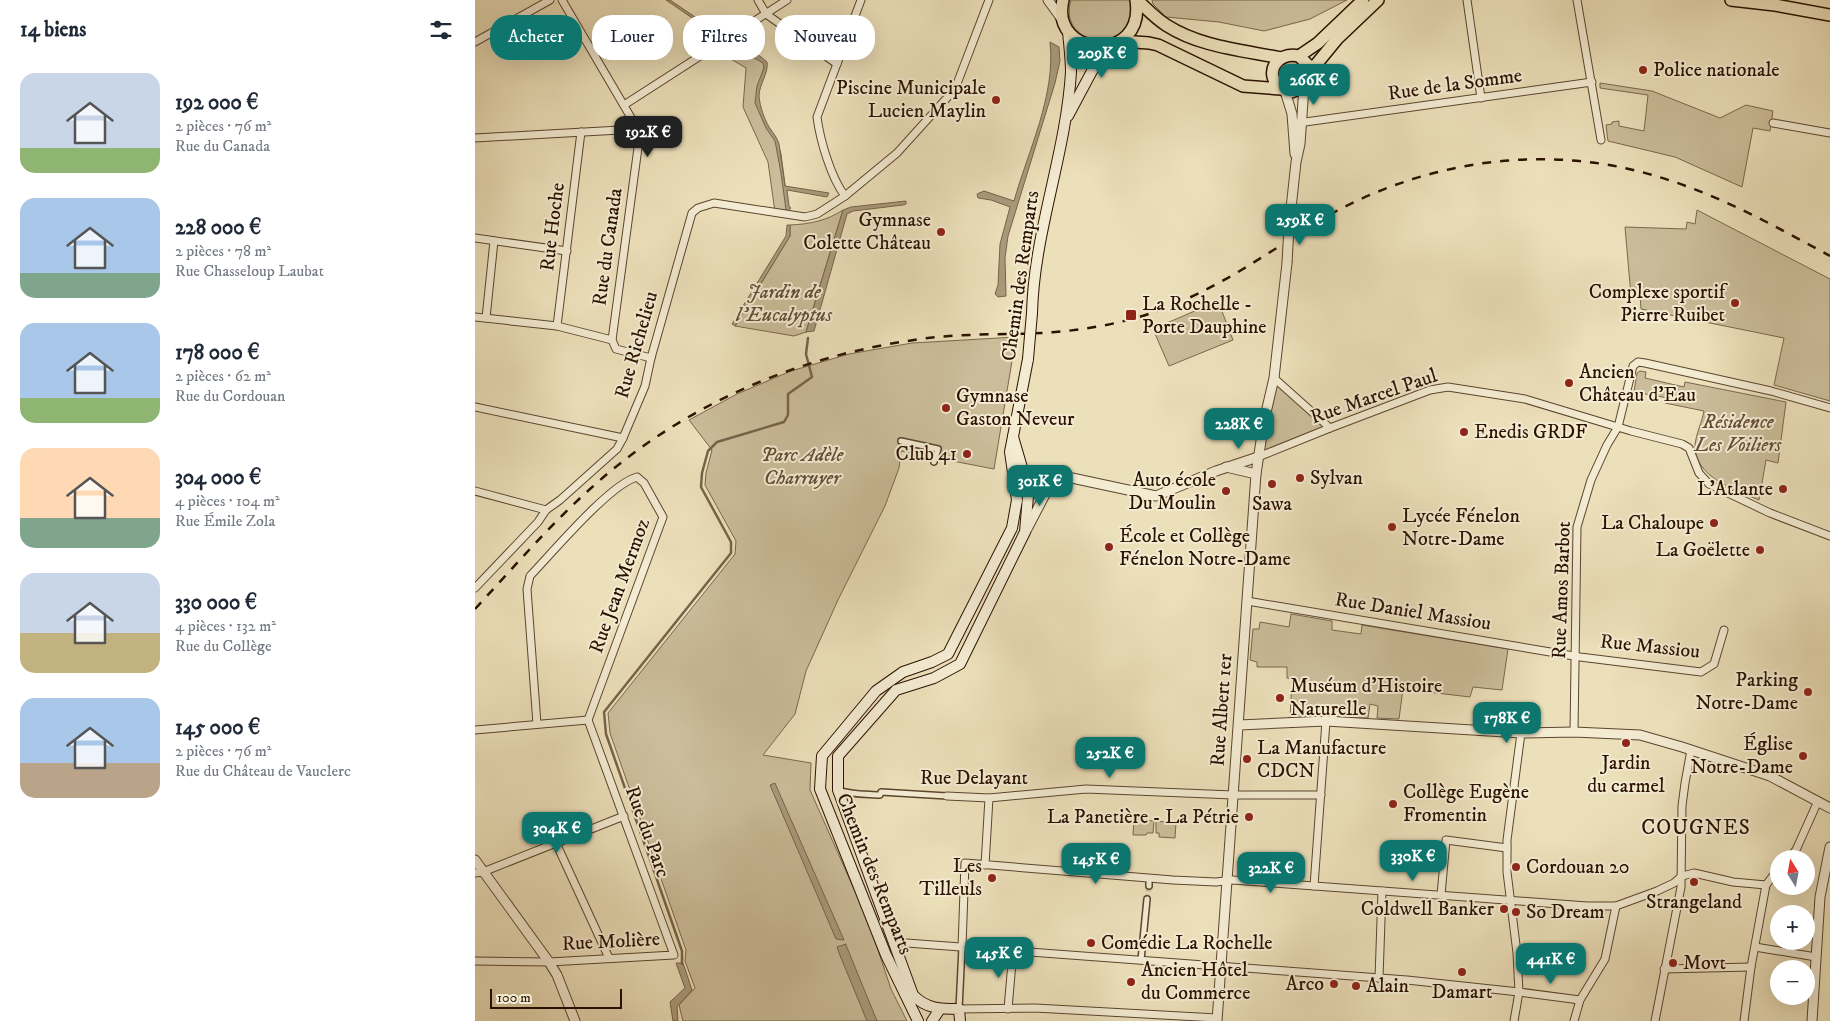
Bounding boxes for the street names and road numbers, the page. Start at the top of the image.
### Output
street label: Rue de la Somme [1386,63,1524,107]
street label: Rue Hoche [535,181,571,273]
street label: Rue du Canada [587,186,629,307]
street label: Chemin des Remparts [997,189,1045,363]
street label: Rue Richelieu [610,288,664,402]
street label: Rue Marcel Paul [1307,364,1441,430]
street label: Rue Jean Mermoz [584,515,656,657]
street label: Rue Amos Barbot [1547,521,1577,659]
street label: Rue Daniel Massiou [1333,587,1493,637]
street label: Rue Massiou [1599,629,1701,665]
street label: Rue Albert 1er [1206,652,1238,767]
street label: Rue Delayant [920,766,1028,791]
street label: Rue du Parc [619,783,675,882]
street label: Chemin des Remparts [830,790,918,959]
street label: Rue Molière [561,927,661,957]

